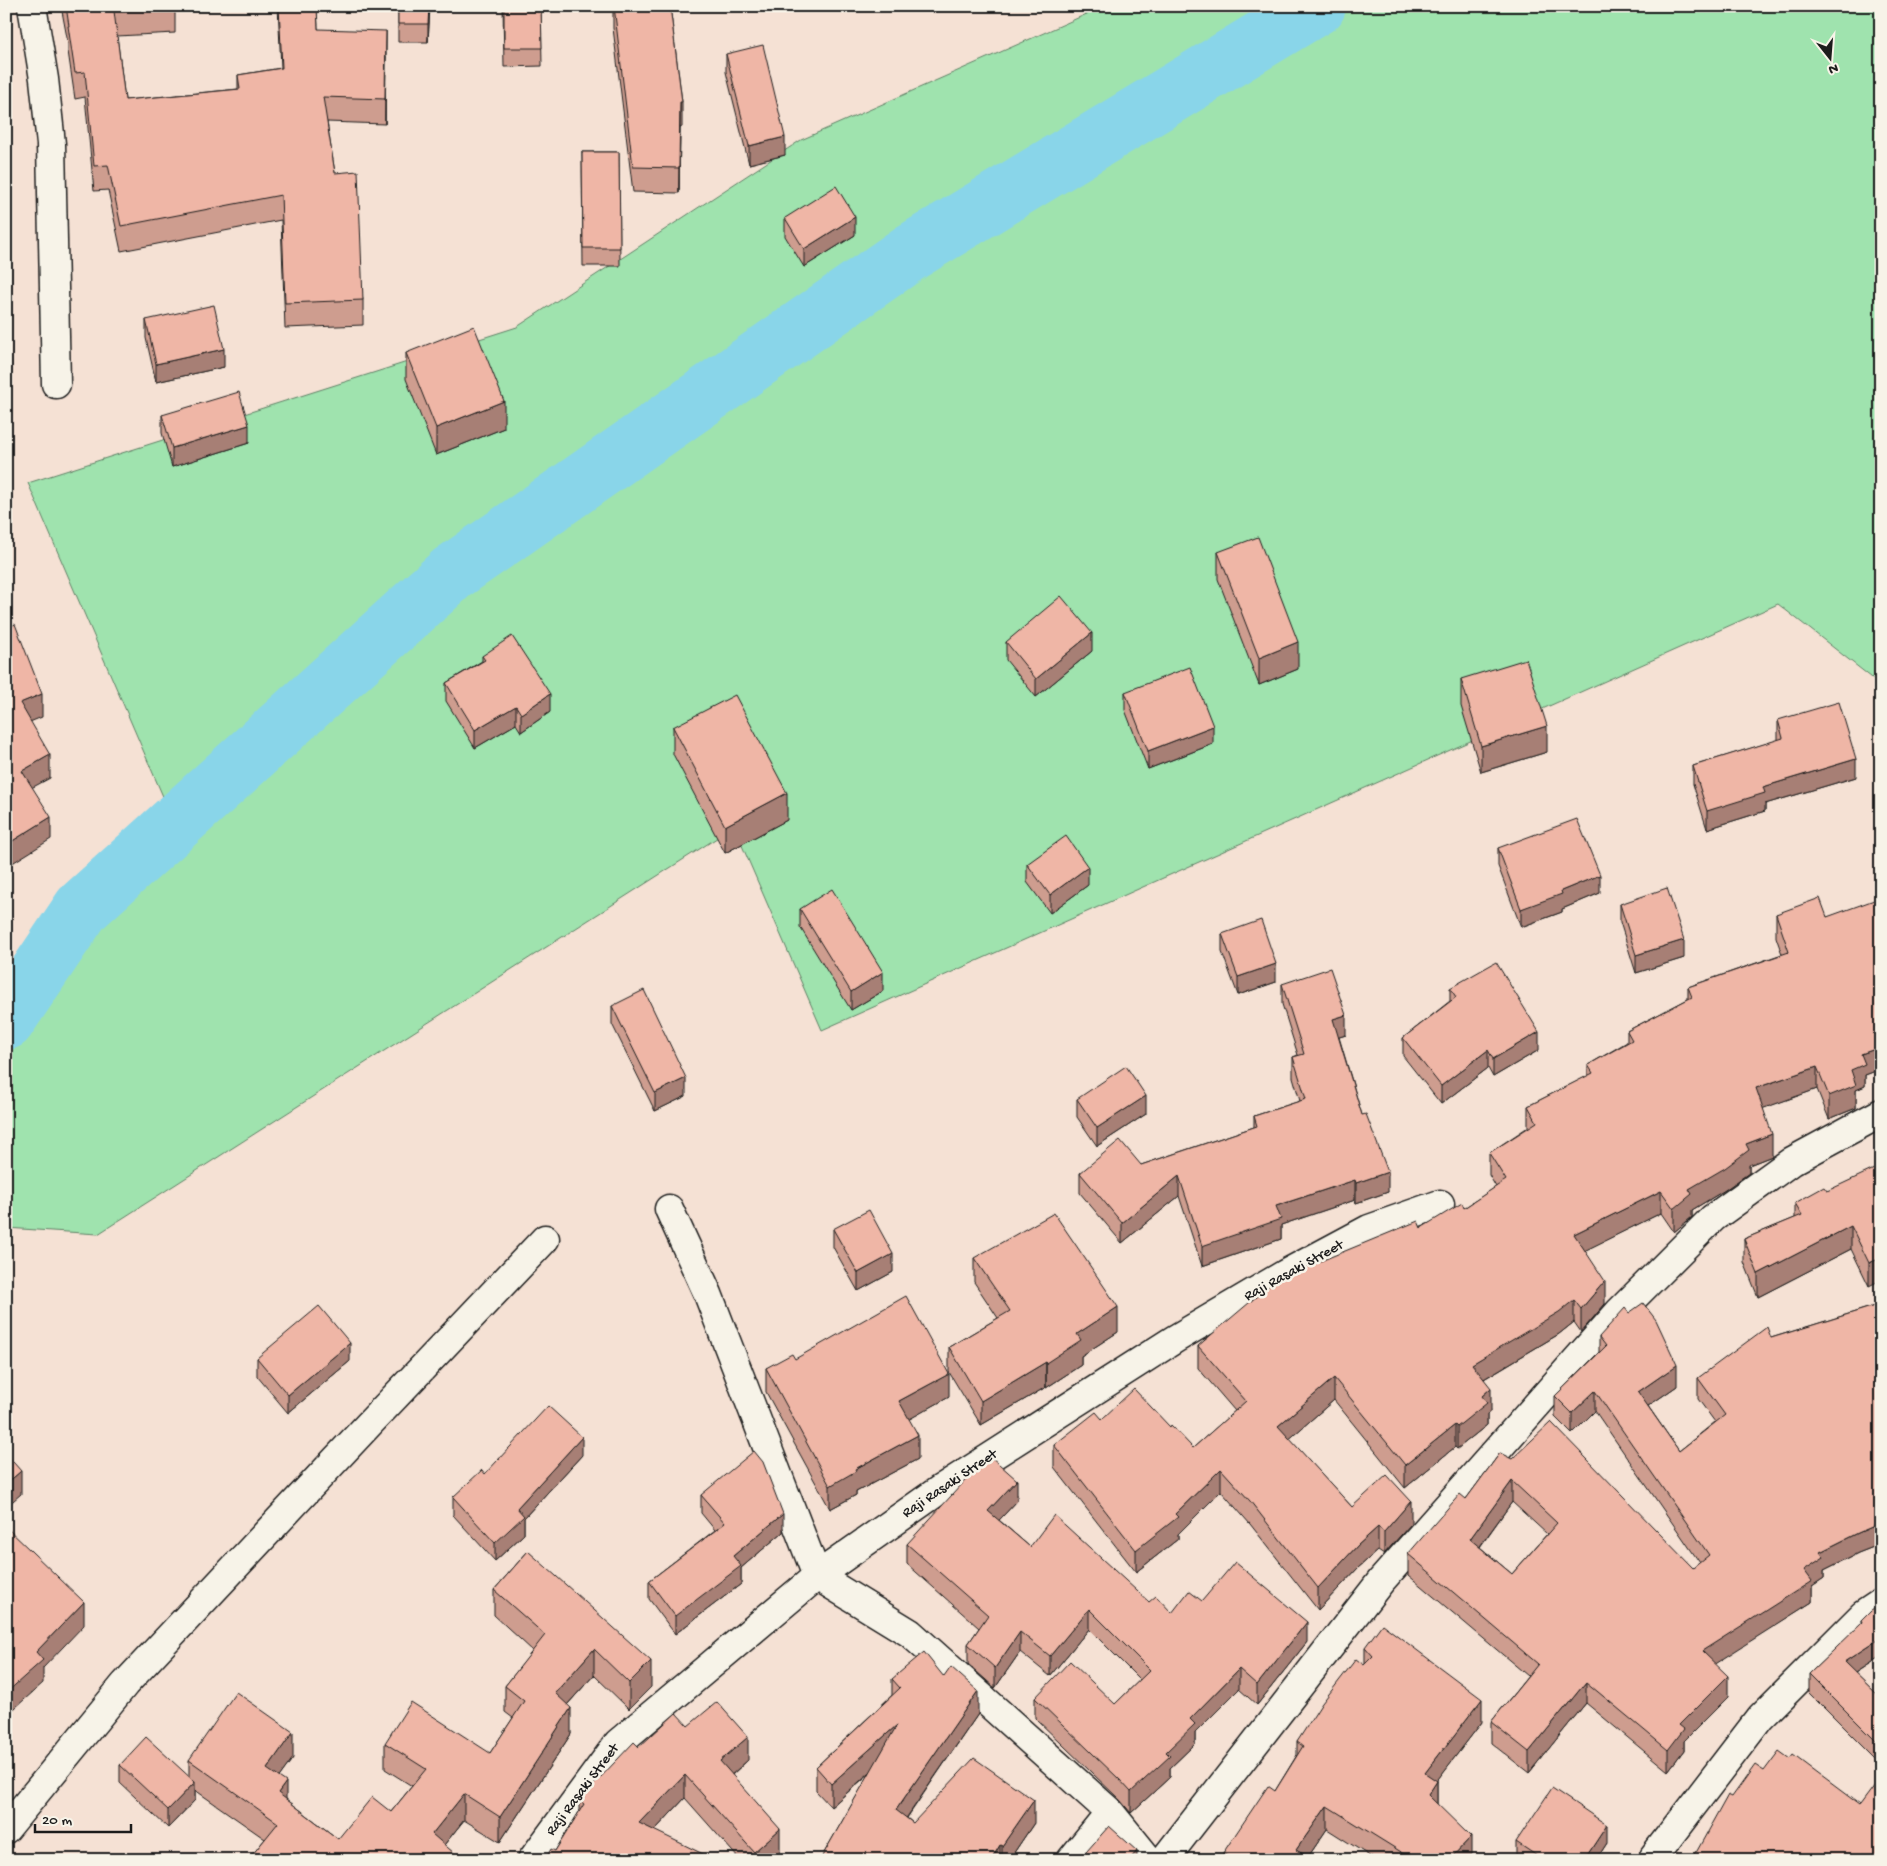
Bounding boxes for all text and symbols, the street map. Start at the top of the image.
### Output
north arrow [1804,32,1854,82]
text: N [1826,59,1840,78]
street label: Raji Rasaki Street [1241,1235,1348,1306]
street label: Raji Rasaki Street [899,1444,1003,1522]
street label: Raji Rasaki Street [542,1739,625,1840]
scale bar [35,1801,131,1833]
text: 20 m [42,1812,72,1830]

